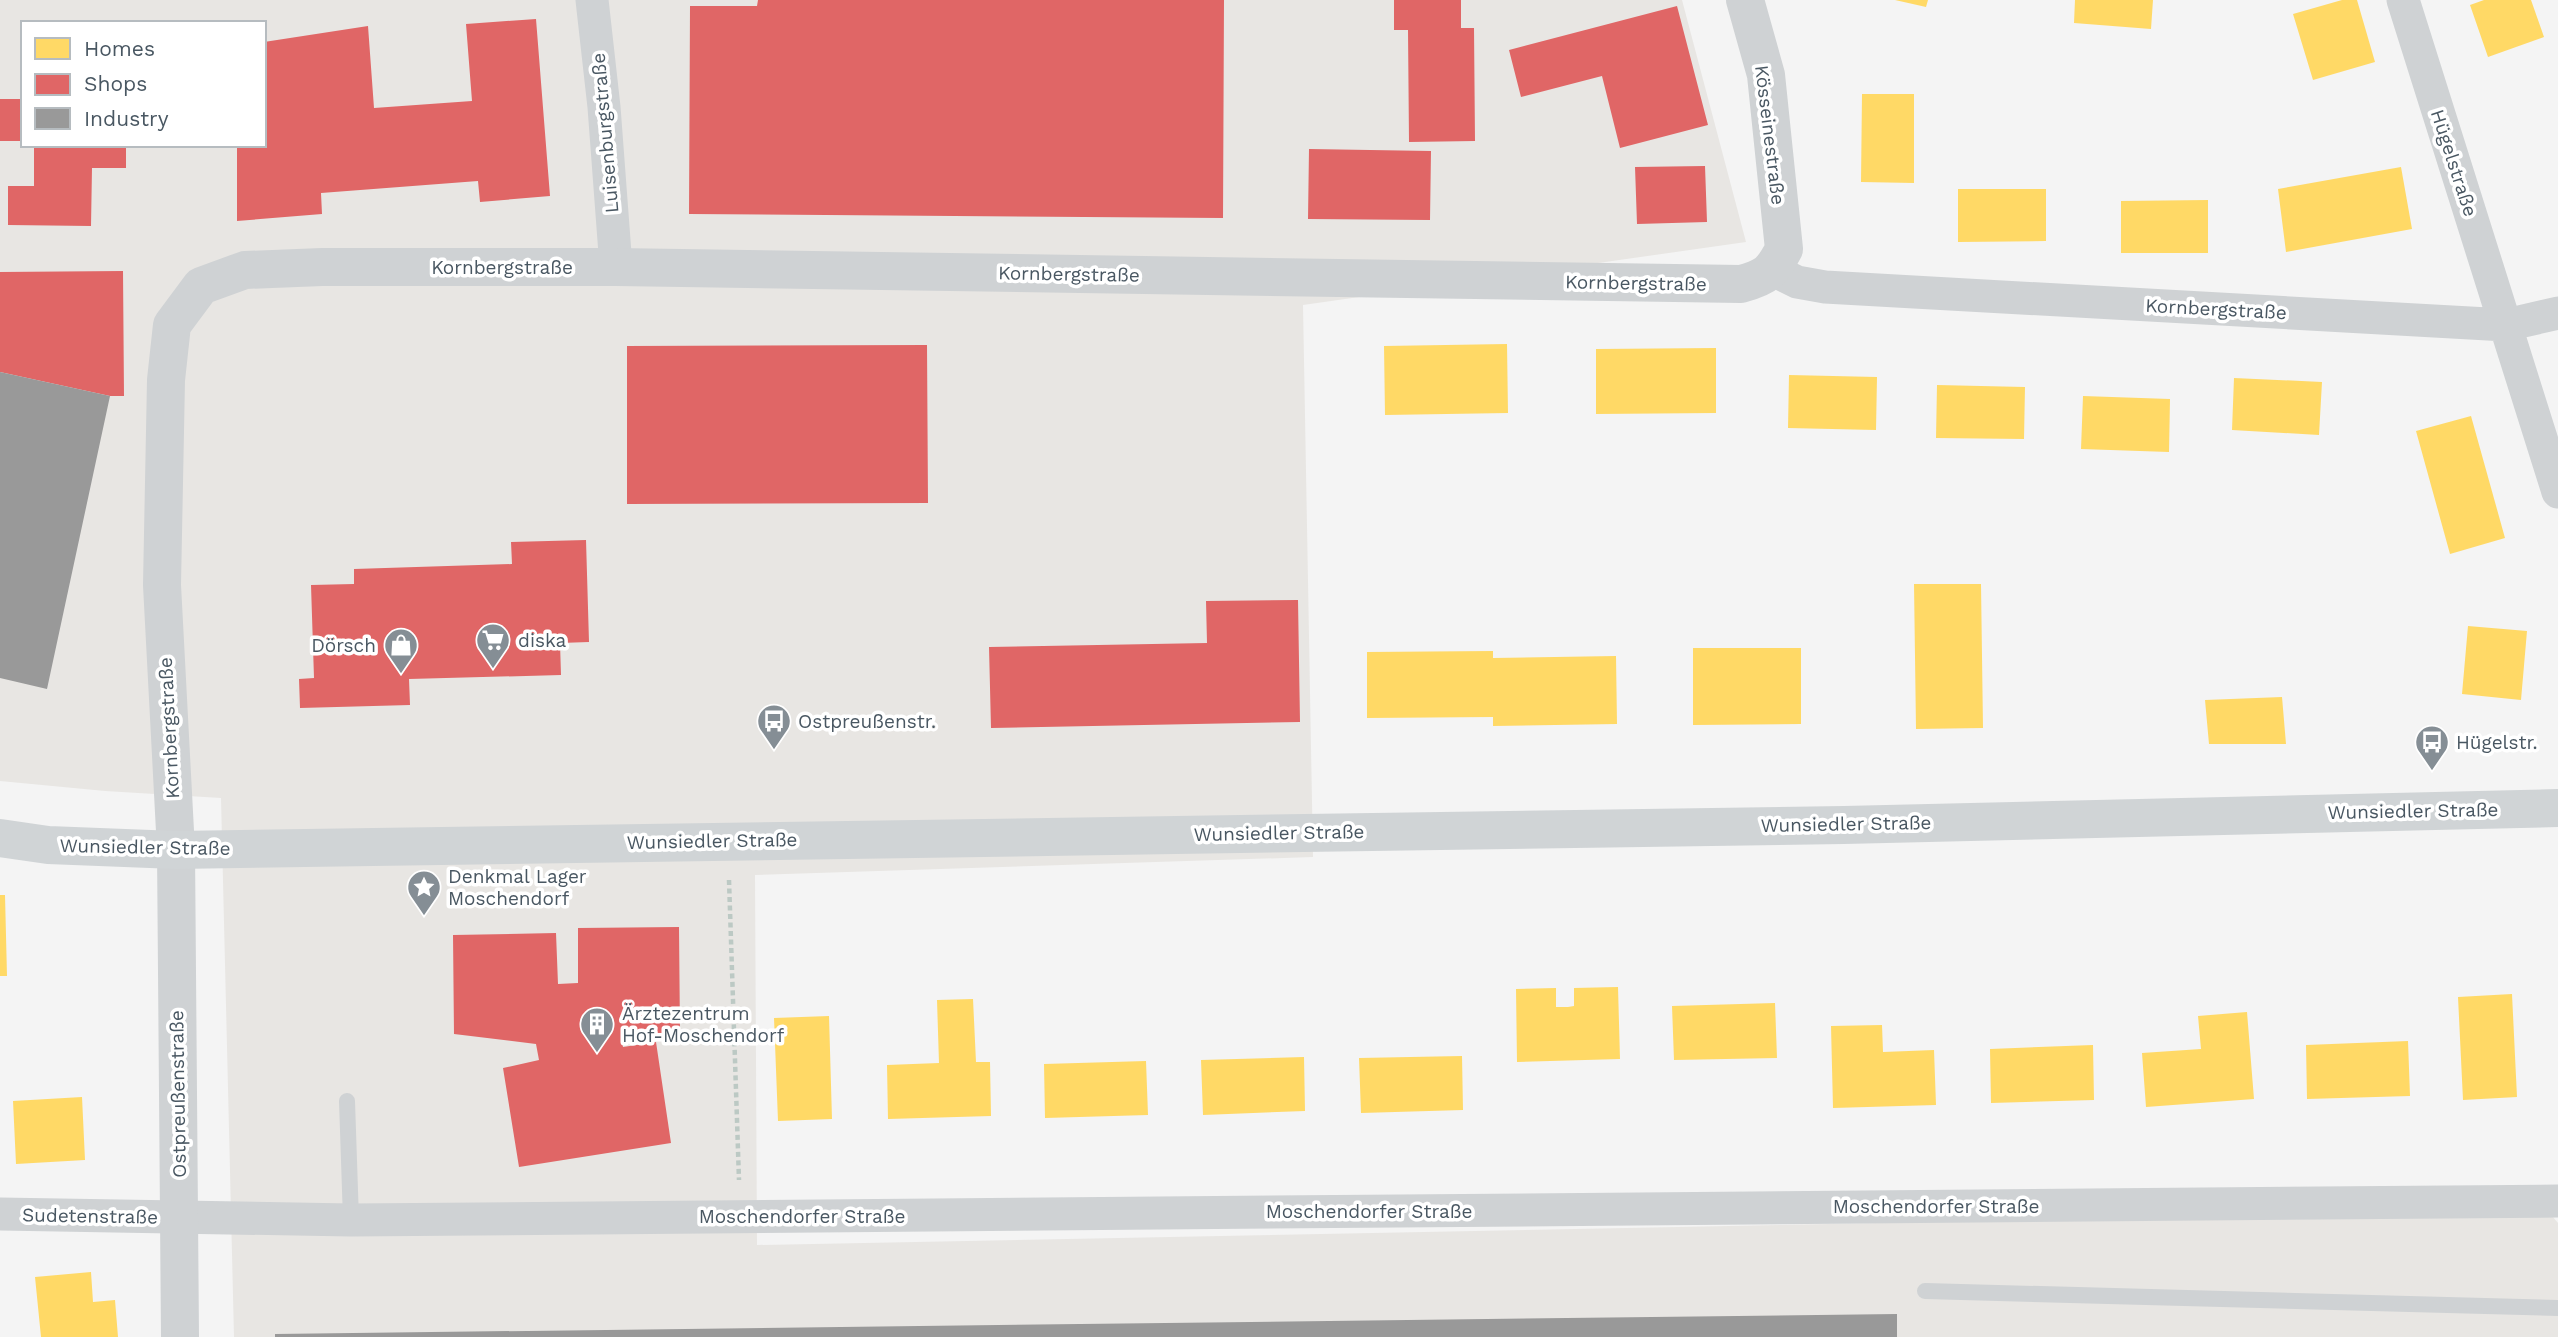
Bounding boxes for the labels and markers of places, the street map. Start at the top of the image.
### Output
supermarket icon: diska [474,621,512,670]
shop icon: Dörsch [382,626,420,675]
place label: diska [518,629,567,652]
place label: Dörsch [311,634,376,657]
bus stop icon: Ostpreußenstr. [755,702,793,751]
place label: Ostpreußenstr. [798,710,936,733]
bus stop icon: Hügelstr. [2413,723,2451,772]
place label: Hügelstr. [2456,731,2538,754]
place label: Denkmal Lager Moschendorf [448,865,587,910]
place icon: Denkmal Lager Moschendorf [405,868,443,917]
place label: Ärztezentrum Hof-Moschendorf [622,1002,785,1047]
building icon: Ärztezentrum Hof-Moschendorf [578,1005,616,1054]

